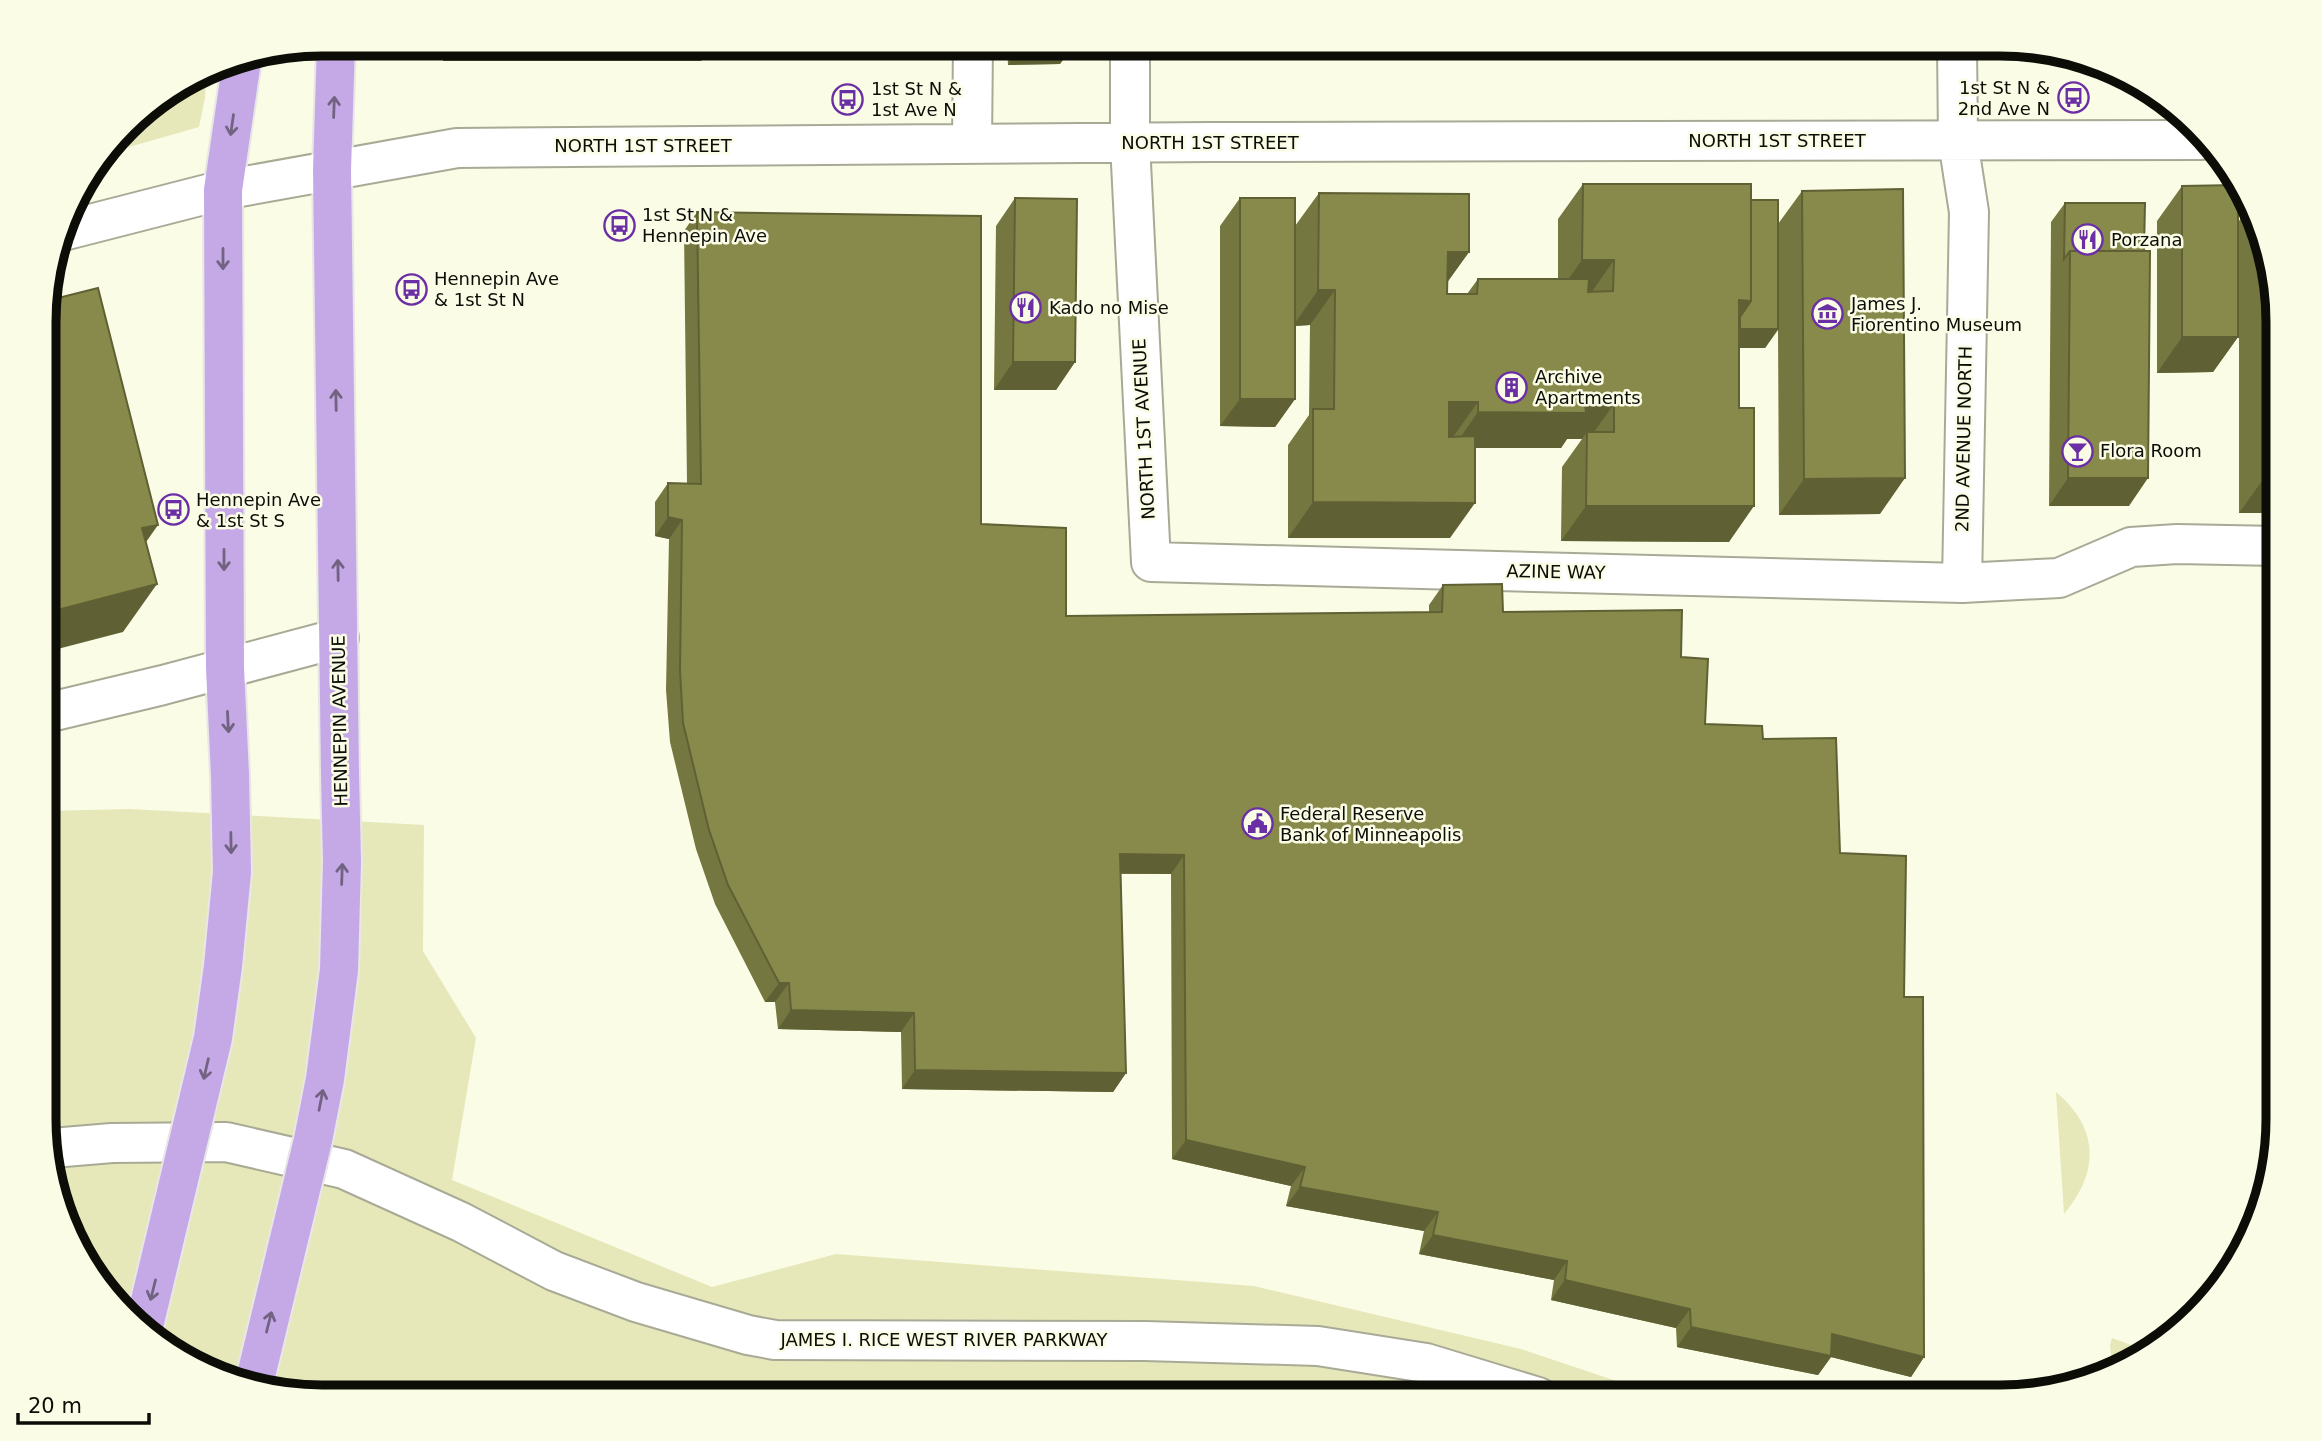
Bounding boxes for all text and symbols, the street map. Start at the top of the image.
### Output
place label: 1st St N & 2nd Ave N [1958,77,2050,119]
place label: 1st St N & 1st Ave N [871,78,962,120]
bus stop icon: 1st St N & 2nd Ave N [2056,81,2090,115]
bus stop icon: 1st St N & 1st Ave N [831,82,865,116]
one-way arrow [328,95,341,118]
one-way arrow [225,113,238,136]
street label: NORTH 1ST STREET [1688,130,1867,151]
street label: NORTH 1ST STREET [1121,132,1300,153]
street label: NORTH 1ST STREET [554,135,733,156]
place label: 1st St N & Hennepin Ave [642,204,767,246]
bus stop icon: 1st St N & Hennepin Ave [602,208,636,242]
restaurant icon: Porzana [2071,223,2105,257]
place label: Porzana [2111,229,2183,250]
one-way arrow [216,247,230,270]
place label: Hennepin Ave & 1st St N [434,268,559,310]
bus stop icon: Hennepin Ave & 1st St N [394,272,428,306]
restaurant icon: Kado no Mise [1009,291,1043,325]
place label: James J. Fiorentino Museum [1850,293,2022,335]
place label: Kado no Mise [1049,297,1169,318]
museum icon: James J. Fiorentino Museum [1811,297,1845,331]
street label: NORTH 1ST AVENUE [1128,338,1159,520]
street label: 2ND AVENUE NORTH [1951,346,1976,532]
place label: Archive Apartments [1535,366,1641,408]
building icon: Archive Apartments [1495,370,1529,404]
one-way arrow [329,389,342,412]
bar icon: Flora Room [2060,434,2094,468]
place label: Flora Room [2100,440,2202,461]
place label: Hennepin Ave & 1st St S [196,489,321,531]
bus stop icon: Hennepin Ave & 1st St S [156,493,190,527]
one-way arrow [217,548,231,571]
one-way arrow [331,559,345,582]
street label: AZINE WAY [1506,560,1607,583]
street label: HENNEPIN AVENUE [328,635,351,807]
one-way arrow [221,710,234,733]
place label: Federal Reserve Bank of Minneapolis [1280,803,1461,845]
public building icon: Federal Reserve Bank of Minneapolis [1240,807,1274,841]
one-way arrow [225,831,238,854]
one-way arrow [335,863,348,886]
one-way arrow [198,1057,212,1080]
one-way arrow [315,1089,329,1112]
one-way arrow [146,1278,159,1301]
one-way arrow [263,1311,276,1334]
street label: JAMES I. RICE WEST RIVER PARKWAY [779,1329,1109,1350]
scale bar [18,1382,149,1426]
text: 20 m [28,1394,82,1418]

